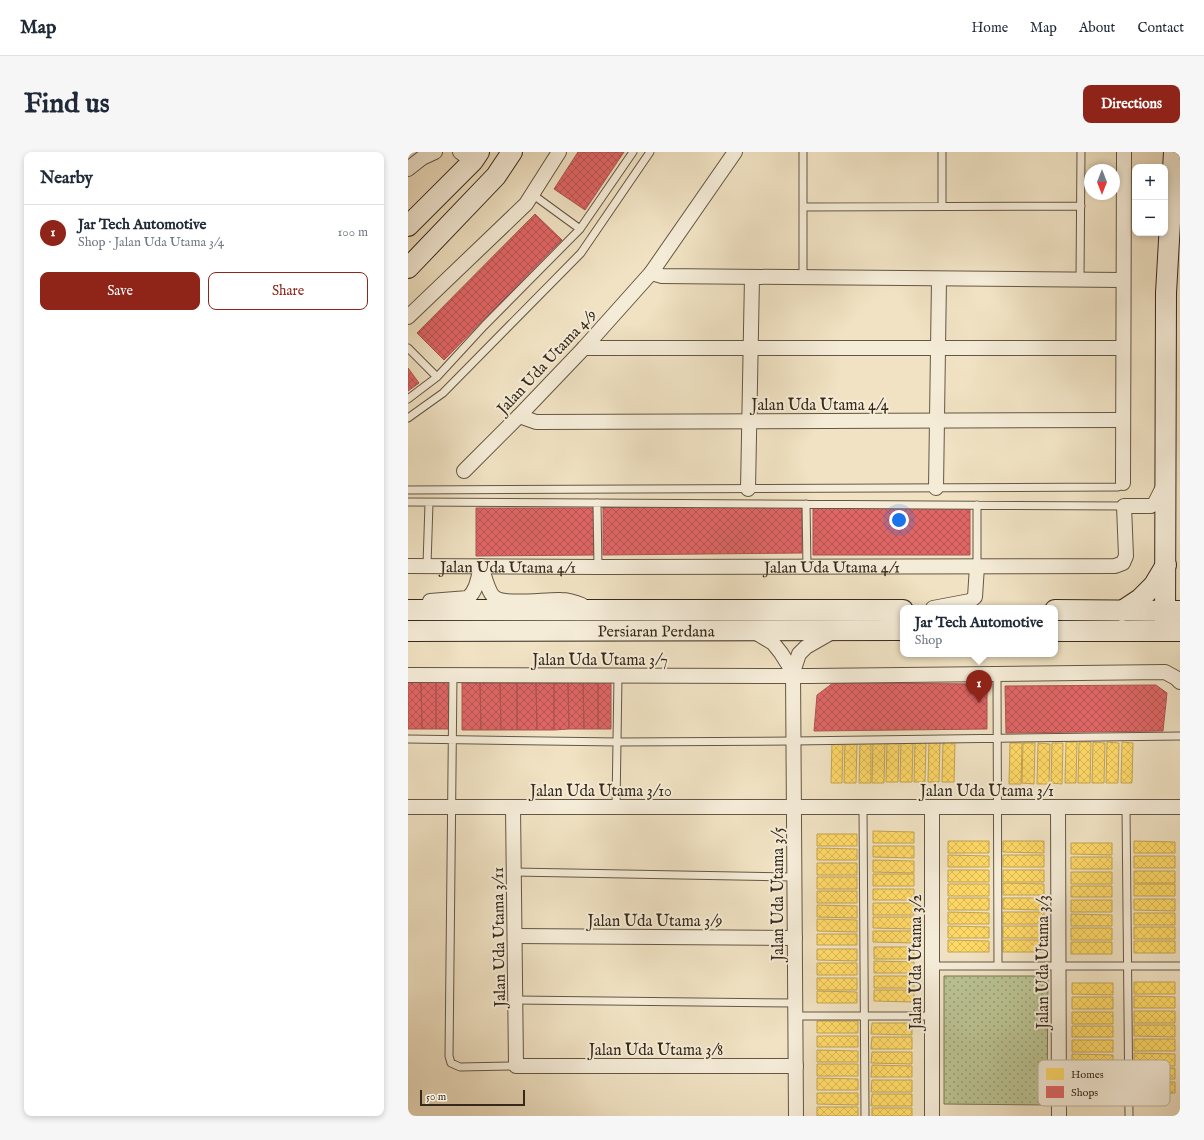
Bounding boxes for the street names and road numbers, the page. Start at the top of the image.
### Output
street label: Jalan Uda Utama 4/9 [492,305,602,421]
street label: Jalan Uda Utama 4/4 [749,396,889,416]
street label: Jalan Uda Utama 4/1 [438,558,576,579]
street label: Jalan Uda Utama 4/1 [762,558,900,579]
street label: Persiaran Perdana [597,622,715,643]
street label: Jalan Uda Utama 3/7 [530,651,668,671]
street label: Jalan Uda Utama 3/10 [528,782,672,802]
street label: Jalan Uda Utama 3/1 [918,782,1054,802]
street label: Jalan Uda Utama 3/5 [769,827,789,963]
street label: Jalan Uda Utama 3/11 [489,867,511,1009]
street label: Jalan Uda Utama 3/2 [907,894,927,1032]
street label: Jalan Uda Utama 3/3 [1034,895,1054,1031]
street label: Jalan Uda Utama 3/9 [585,912,723,932]
street label: Jalan Uda Utama 3/8 [587,1041,723,1061]

